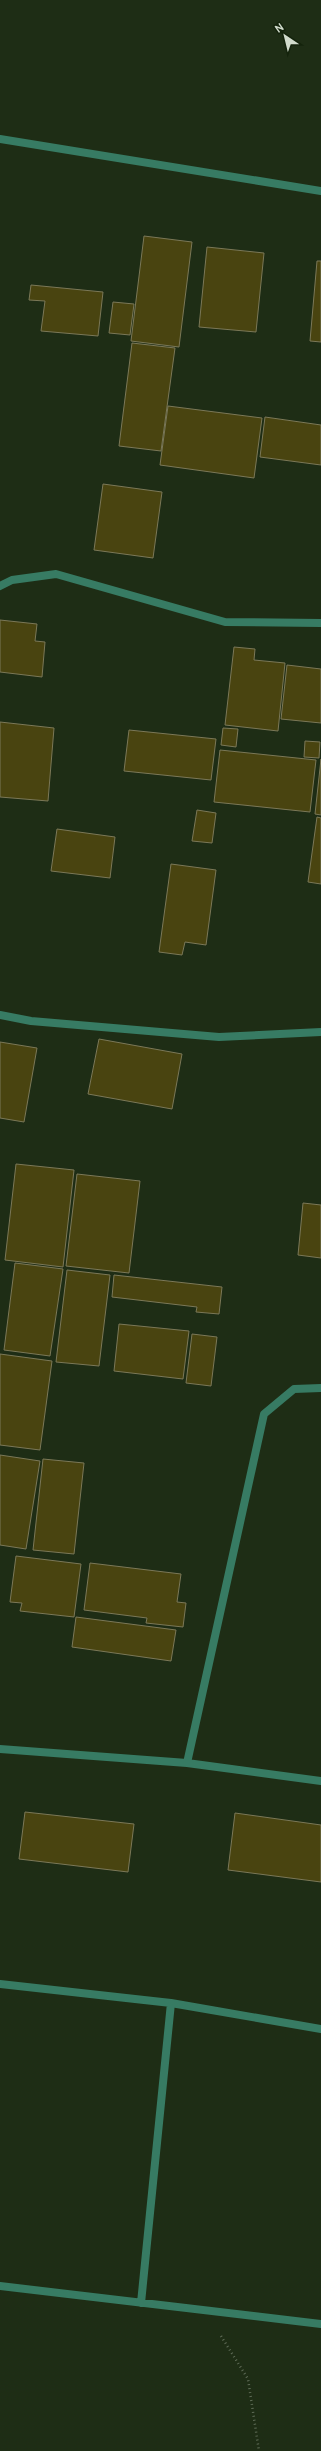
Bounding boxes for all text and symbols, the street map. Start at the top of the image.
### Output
north arrow [265,16,305,56]
text: N [272,20,286,36]

